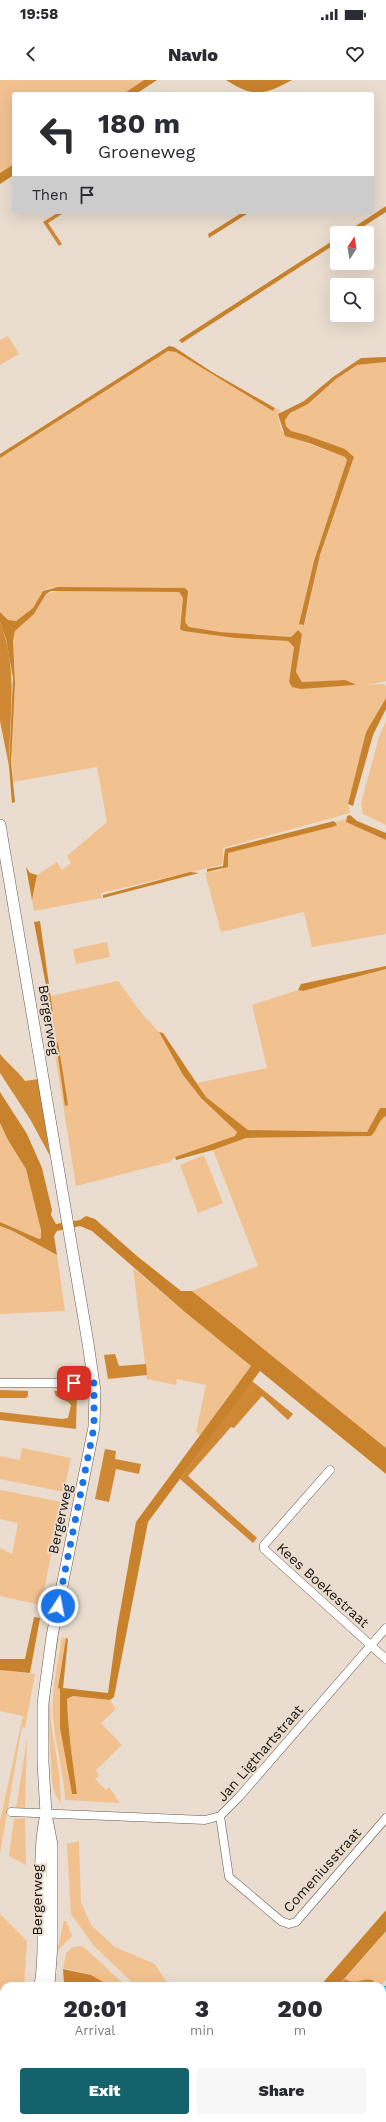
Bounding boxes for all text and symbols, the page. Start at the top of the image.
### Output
text: 19:58 [20,5,58,23]
icon: back [20,43,42,65]
icon: heart [344,43,366,65]
text: Navio [168,44,218,65]
text: 180 m [98,107,180,140]
icon: left [32,108,84,160]
text: Groeneweg [98,141,195,162]
icon: arrive [76,184,98,206]
text: Then [32,186,68,204]
north arrow [330,226,374,270]
map controls [330,226,374,322]
button: search [330,278,374,322]
street label: Bergerweg [36,984,63,1057]
pin [57,1366,91,1400]
icon: arrive [63,1372,85,1394]
street label: Bergerweg [45,1482,75,1555]
street label: Kees Boekestraat [274,1539,372,1631]
position arrow [37,1585,79,1627]
street label: Jan Ligthartstraat [214,1701,306,1804]
street label: Comeniusstraat [280,1824,364,1915]
street label: Bergerweg [29,1864,45,1935]
text: 20:01 [63,1995,127,2023]
text: 3 [195,1995,209,2023]
text: 200 [277,1995,323,2023]
text: Arrival [75,2023,115,2038]
text: min [190,2023,214,2038]
text: m [294,2023,306,2038]
button: Exit [20,2068,189,2114]
button: Share [197,2068,366,2114]

